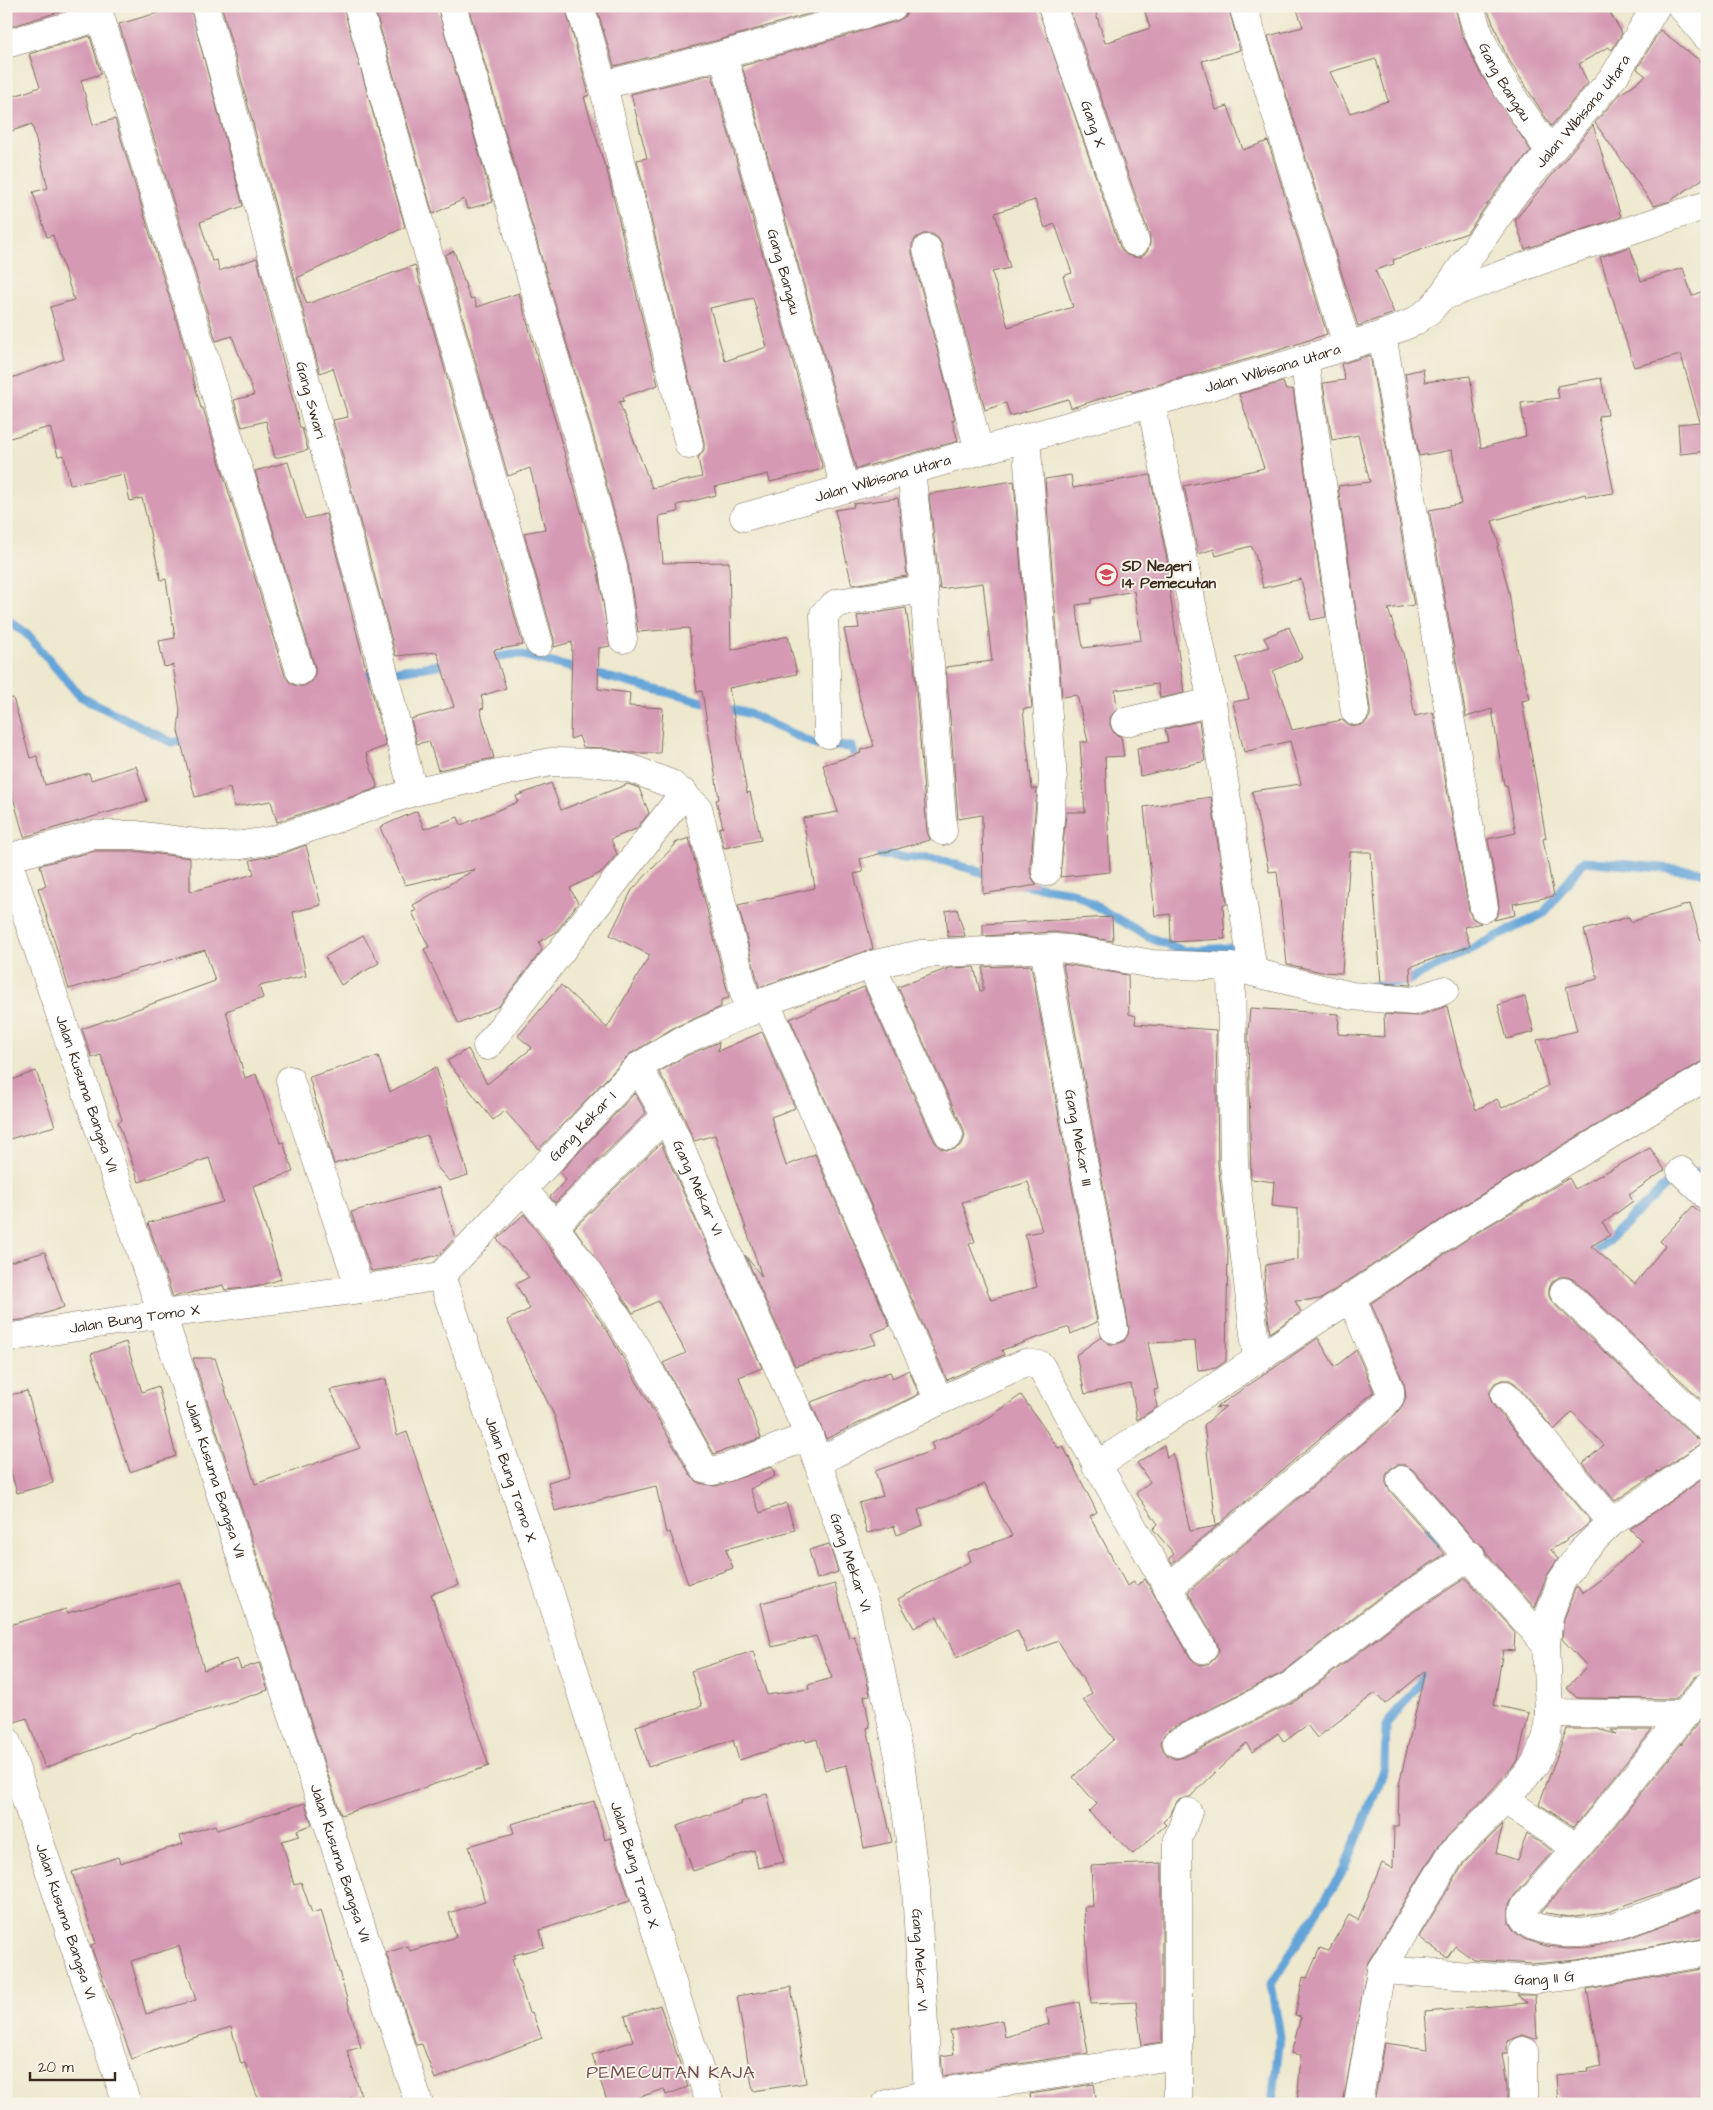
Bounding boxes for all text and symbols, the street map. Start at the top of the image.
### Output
street label: Gang Bangau [1473,40,1536,126]
street label: Jalan Wibisana Utara [1531,51,1636,173]
street label: Gang X [1075,98,1111,150]
street label: Gang Bangau [761,226,806,317]
street label: Jalan Wibisana Utara [1202,339,1343,398]
street label: Gang Swari [290,359,331,442]
street label: Jalan Wibisana Utara [812,449,954,508]
place label: SD Negeri 14 Pemecutan [1121,556,1216,594]
school or university icon: SD Negeri 14 Pemecutan [1094,563,1118,587]
street label: Jalan Kusuma Bangsa VII [50,1012,123,1175]
street label: Gang Kekar I [544,1087,621,1166]
street label: Gang Mekar III [1059,1088,1097,1188]
street label: Gang Mekar VI [667,1137,728,1239]
street label: Jalan Bung Tomo X [68,1299,201,1339]
street label: Jalan Kusuma Bangsa VII [180,1397,251,1561]
street label: Jalan Bung Tomo X [479,1414,542,1545]
street label: Gang Mekar VI [824,1510,877,1614]
street label: Jalan Kusuma Bangsa VII [305,1781,376,1945]
street label: Jalan Bung Tomo X [605,1799,664,1931]
street label: Jalan Kusuma Bangsa VI [30,1841,101,2002]
street label: Gang Mekar VI [906,1908,933,2012]
street label: Gang II G [1514,1965,1576,1991]
scale bar [30,2050,115,2082]
text: 20 m [38,2057,74,2078]
district label: PEMECUTAN KAJA [586,2060,756,2085]

